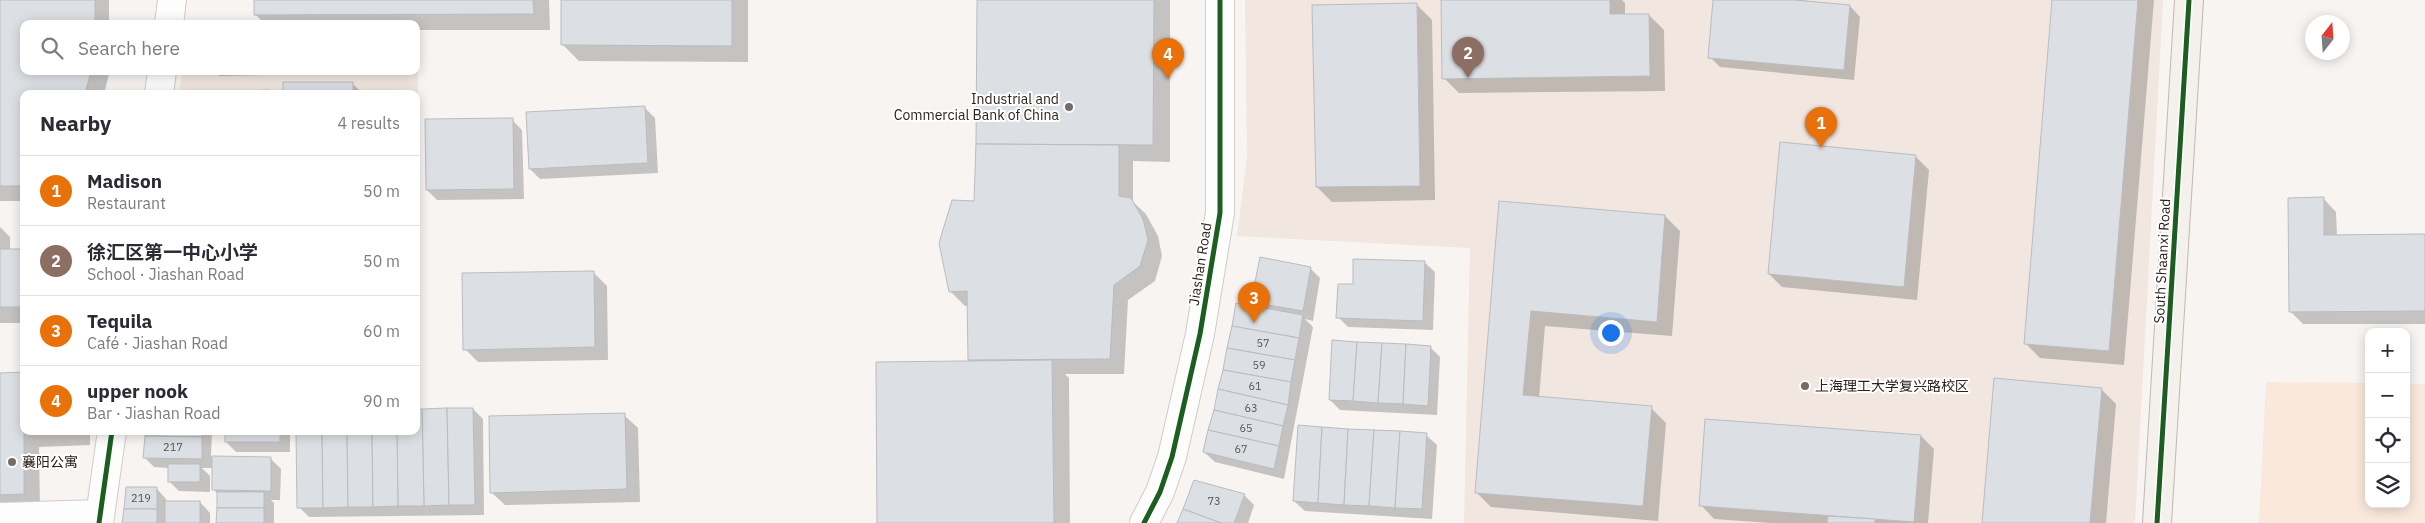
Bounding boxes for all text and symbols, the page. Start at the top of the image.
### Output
north arrow [2305,15,2350,60]
search box [20,20,420,75]
icon: search [38,34,66,62]
text: Search here [78,36,180,60]
pin: 2 [1452,37,1484,78]
pin: 4 [1152,38,1184,79]
place label: Industrial and Commercial Bank of China [894,90,1060,124]
marker: Industrial and Commercial Bank of China [1063,101,1075,113]
pin: 1 [1805,107,1837,148]
text: Nearby [40,109,111,137]
text: 4 results [337,113,400,133]
text: Madison [87,169,162,193]
text: 1 [51,181,61,201]
text: 50 m [363,181,400,201]
text: Restaurant [87,193,166,213]
street label: South Shaanxi Road [2150,198,2174,324]
street label: Jiashan Road [1185,221,1215,307]
text: 徐汇区第一中心小学 [87,240,258,264]
text: 2 [51,251,61,271]
text: 50 m [363,251,400,271]
text: School · Jiashan Road [87,264,244,284]
pin: 3 [1238,282,1270,323]
text: Tequila [87,309,152,333]
your location [1598,320,1624,346]
text: 3 [51,321,61,341]
text: 60 m [363,321,400,341]
map controls [2365,328,2410,508]
button: + [2365,328,2410,373]
text: Café · Jiashan Road [87,333,228,353]
house number: 57 [1256,336,1270,350]
house number: 59 [1252,358,1266,372]
button: − [2365,373,2410,418]
place label: 上海理工大学复兴路校区 [1815,377,1969,395]
text: upper nook [87,379,188,403]
house number: 61 [1248,379,1262,393]
marker: 上海理工大学复兴路校区 [1799,380,1811,392]
text: 4 [51,391,61,411]
text: 90 m [363,391,400,411]
house number: 63 [1244,401,1258,415]
text: Bar · Jiashan Road [87,403,220,423]
button: locate [2365,418,2410,463]
house number: 65 [1239,421,1253,435]
house number: 217 [163,440,183,454]
house number: 67 [1234,442,1248,456]
place label: 襄阳公寓 [22,453,78,471]
marker: 襄阳公寓 [6,456,18,468]
button: layers [2365,463,2410,508]
house number: 219 [131,491,151,505]
house number: 73 [1207,494,1221,508]

